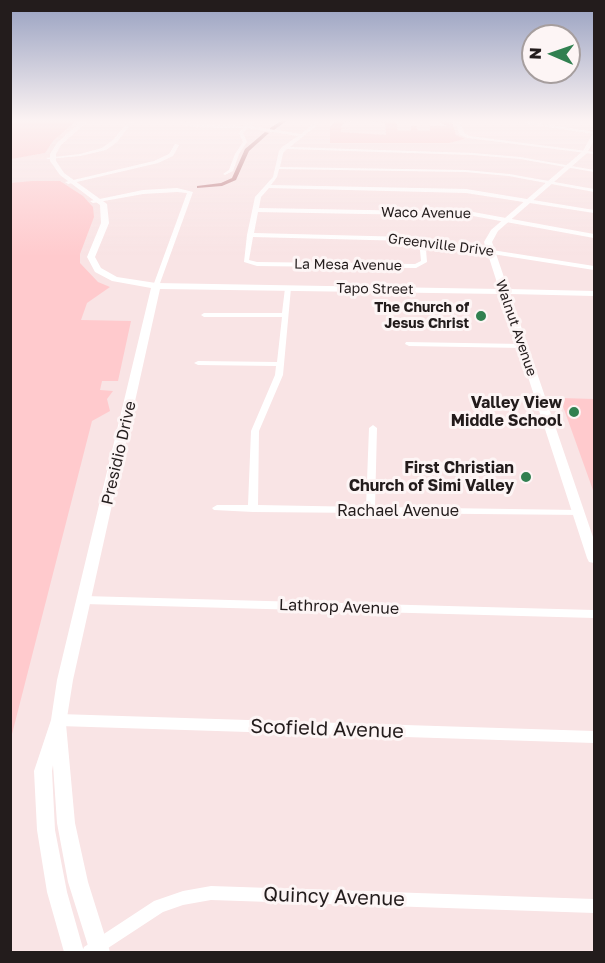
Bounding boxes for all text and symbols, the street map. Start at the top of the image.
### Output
north arrow [521,24,581,84]
text: N [525,47,545,60]
street label: Waco Avenue [381,204,471,222]
street label: Greenville Drive [387,230,495,260]
street label: La Mesa Avenue [294,256,402,274]
street label: Walnut Avenue [492,278,540,378]
street label: Tapo Street [336,280,414,298]
place label: The Church of Jesus Christ [374,300,469,332]
marker: The Church of Jesus Christ [474,309,488,323]
place label: Valley View Middle School [451,393,562,431]
street label: Presidio Drive [98,399,140,507]
marker: Valley View Middle School [567,405,581,419]
place label: First Christian Church of Simi Valley [349,458,514,496]
marker: First Christian Church of Simi Valley [519,470,533,484]
street label: Rachael Avenue [337,501,459,521]
street label: Lathrop Avenue [279,595,399,619]
street label: Scofield Avenue [250,714,404,744]
street label: Quincy Avenue [263,883,405,911]

